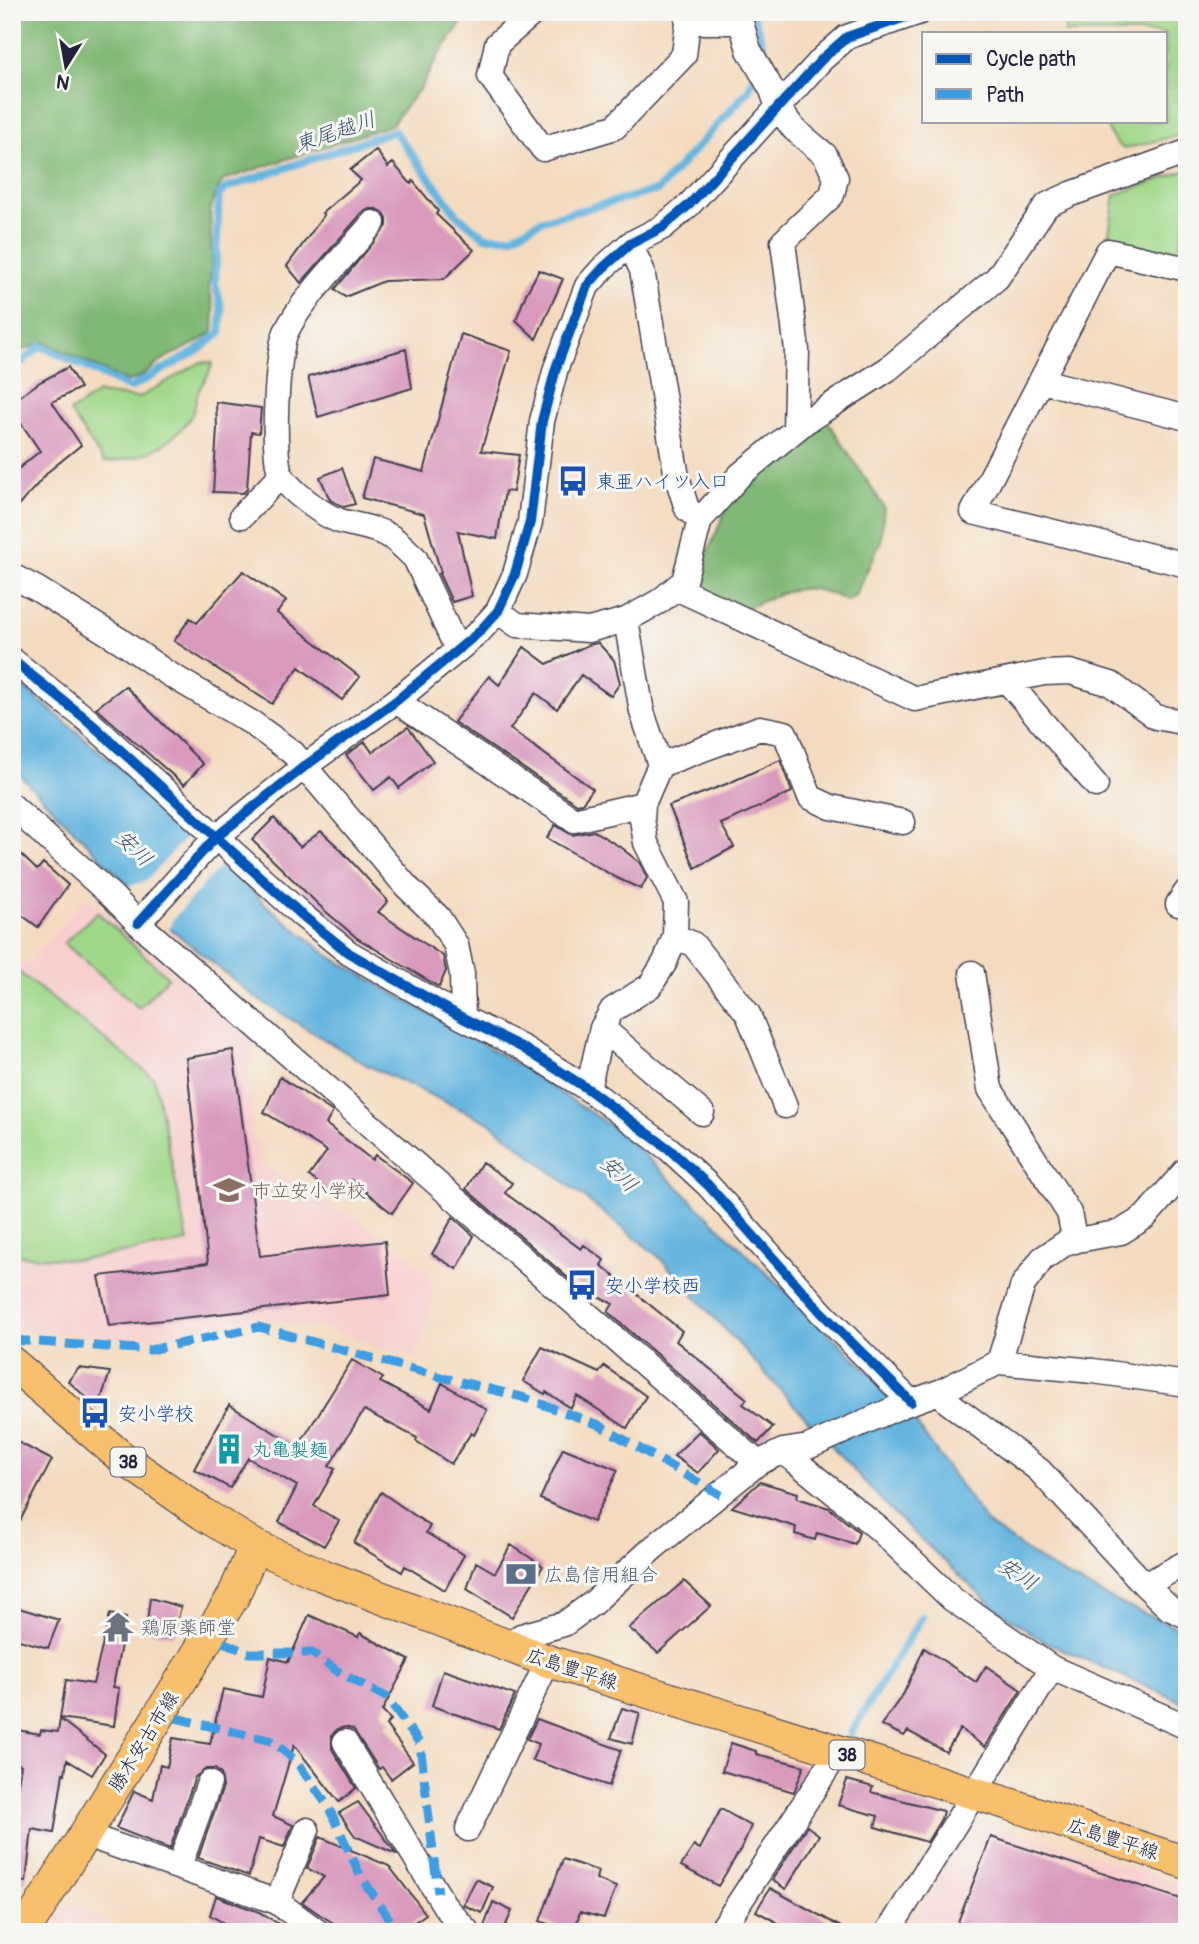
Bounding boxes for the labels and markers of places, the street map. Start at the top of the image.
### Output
bus stop icon: 東亜ハイツ入口 [556,464,590,498]
place label: 東亜ハイツ入口 [596,470,729,494]
school or university icon: 市立安小学校 [212,1173,246,1207]
place label: 市立安小学校 [252,1179,366,1203]
bus stop icon: 安小学校西 [565,1268,599,1302]
place label: 安小学校西 [605,1274,700,1298]
bus stop icon: 安小学校 [78,1396,112,1430]
place label: 安小学校 [118,1402,194,1426]
building icon: 丸亀製麺 [212,1432,246,1466]
place label: 丸亀製麺 [252,1438,328,1462]
bank icon: 広島信用組合 [504,1557,538,1591]
place label: 広島信用組合 [544,1563,658,1587]
temple icon: 鶏原薬師堂 [101,1610,135,1644]
place label: 鶏原薬師堂 [141,1616,236,1640]

